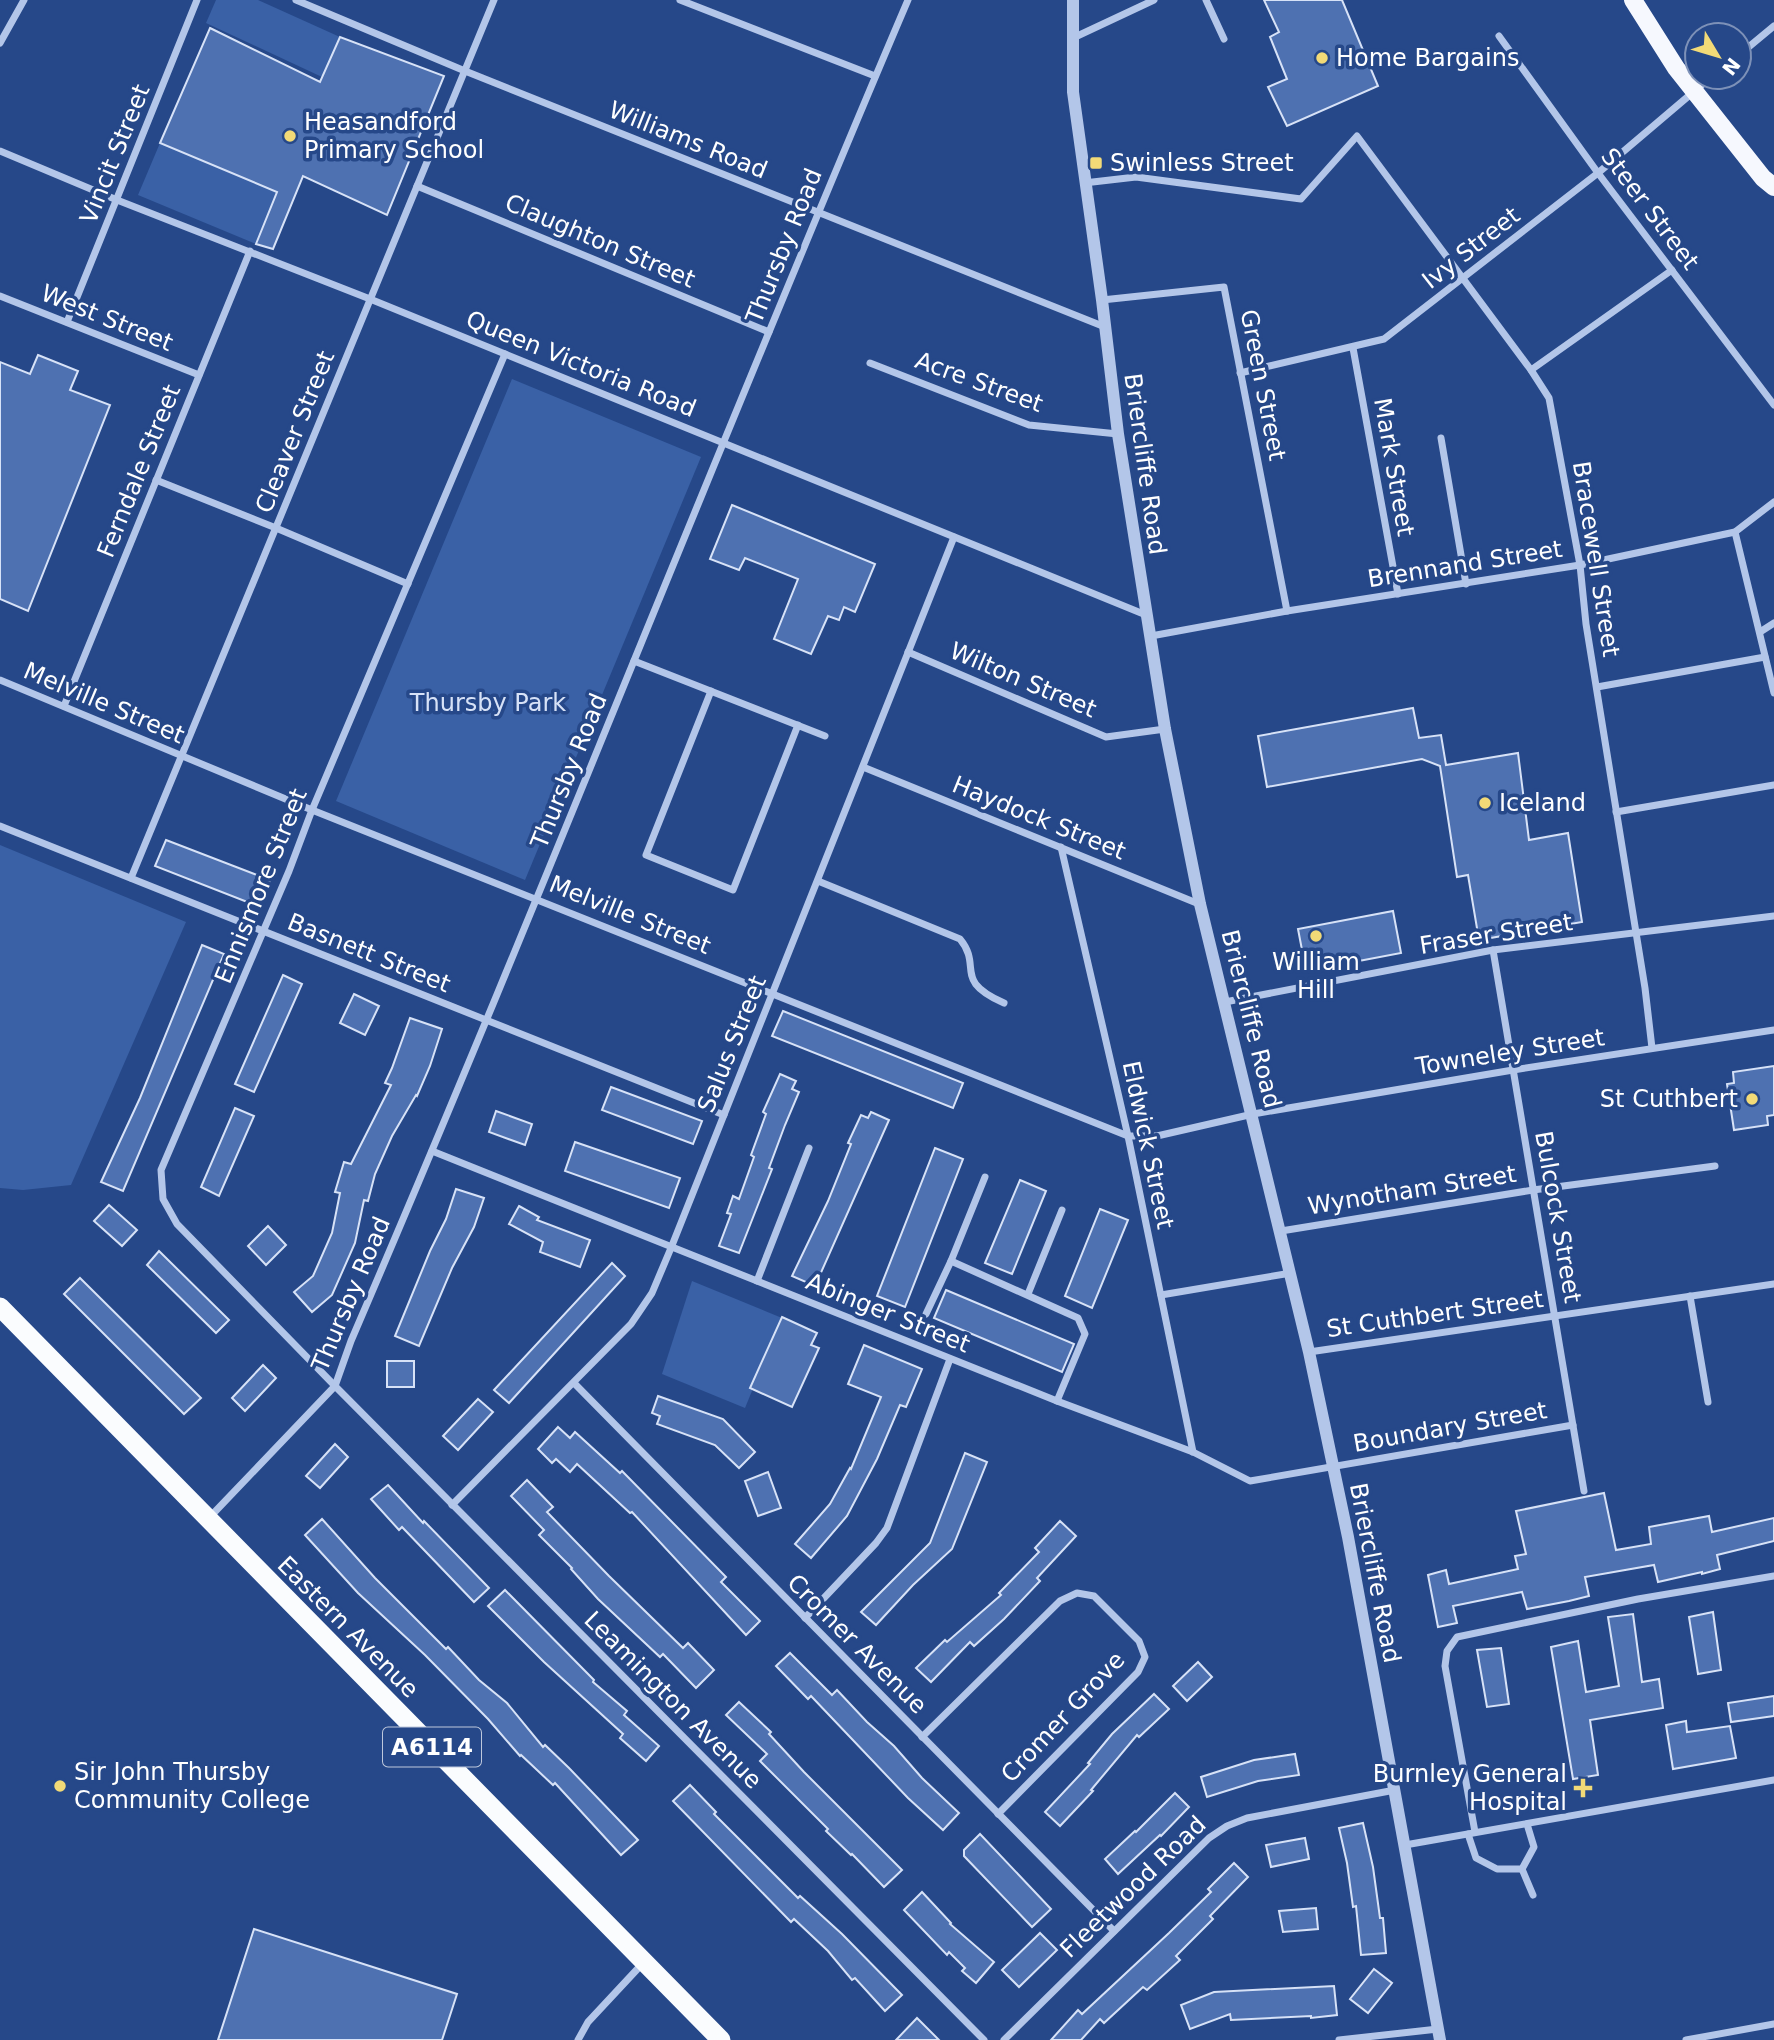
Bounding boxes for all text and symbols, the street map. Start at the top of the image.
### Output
north arrow [1683,21,1753,91]
place label: Home Bargains [1336,44,1519,72]
marker: Home Bargains [1314,50,1330,66]
text: N [1718,53,1745,80]
street label: Vincit Street [74,80,156,228]
street label: Williams Road [605,95,771,185]
place label: Heasandford Primary School [304,108,484,164]
marker: Heasandford Primary School [282,128,298,144]
street label: Steer Street [1595,143,1705,275]
place label: Swinless Street [1110,149,1294,177]
marker: Swinless Street [1088,155,1104,171]
street label: Thursby Road [740,164,828,329]
street label: Claughton Street [501,188,699,294]
street label: Ivy Street [1417,201,1525,295]
street label: West Street [37,279,177,357]
street label: Queen Victoria Road [462,305,700,423]
street label: Green Street [1235,307,1291,463]
street label: Acre Street [911,346,1047,418]
street label: Cleaver Street [250,347,340,517]
street label: Briercliffe Road [1118,372,1172,556]
street label: Ferndale Street [92,381,186,561]
street label: Mark Street [1368,396,1420,538]
street label: Bracewell Street [1567,459,1625,659]
street label: Brennand Street [1366,535,1564,593]
street label: Wilton Street [946,637,1100,723]
street label: Melville Street [20,657,188,749]
park label: Thursby Park [409,689,566,717]
street label: Thursby Road [525,689,613,854]
street label: Haydock Street [948,770,1130,866]
street label: Ennismore Street [209,785,313,987]
place label: Iceland [1499,789,1586,817]
marker: Iceland [1477,795,1493,811]
street label: Melville Street [545,870,715,960]
street label: Basnett Street [284,908,454,998]
street label: Fraser Street [1418,908,1574,960]
street label: Briercliffe Road [1215,927,1287,1111]
marker: William Hill [1308,928,1324,944]
place label: William Hill [1272,948,1360,1004]
street label: Salus Street [692,972,772,1116]
street label: Towneley Street [1412,1023,1607,1081]
street label: Eldwick Street [1117,1058,1179,1232]
place label: St Cuthbert [1600,1085,1738,1113]
marker: St Cuthbert [1744,1091,1760,1107]
street label: Bulcock Street [1529,1129,1587,1305]
street label: Wynotham Street [1306,1160,1518,1220]
street label: Thursby Road [306,1213,396,1376]
street label: Abinger Street [802,1267,974,1359]
street label: St Cuthbert Street [1325,1285,1545,1343]
street label: Boundary Street [1351,1396,1549,1458]
street label: Briercliffe Road [1344,1481,1406,1665]
street label: Eastern Avenue [272,1551,424,1703]
street label: Cromer Avenue [781,1568,933,1720]
street label: Leamington Avenue [579,1606,767,1794]
street label: Cromer Grove [995,1646,1131,1788]
road number: A6114 [383,1728,481,1766]
place label: Sir John Thursby Community College [74,1758,310,1814]
place label: Burnley General Hospital [1373,1760,1567,1816]
marker: Sir John Thursby Community College [52,1778,68,1794]
marker: Burnley General Hospital [1573,1778,1593,1798]
street label: Fleetwood Road [1054,1810,1212,1964]

